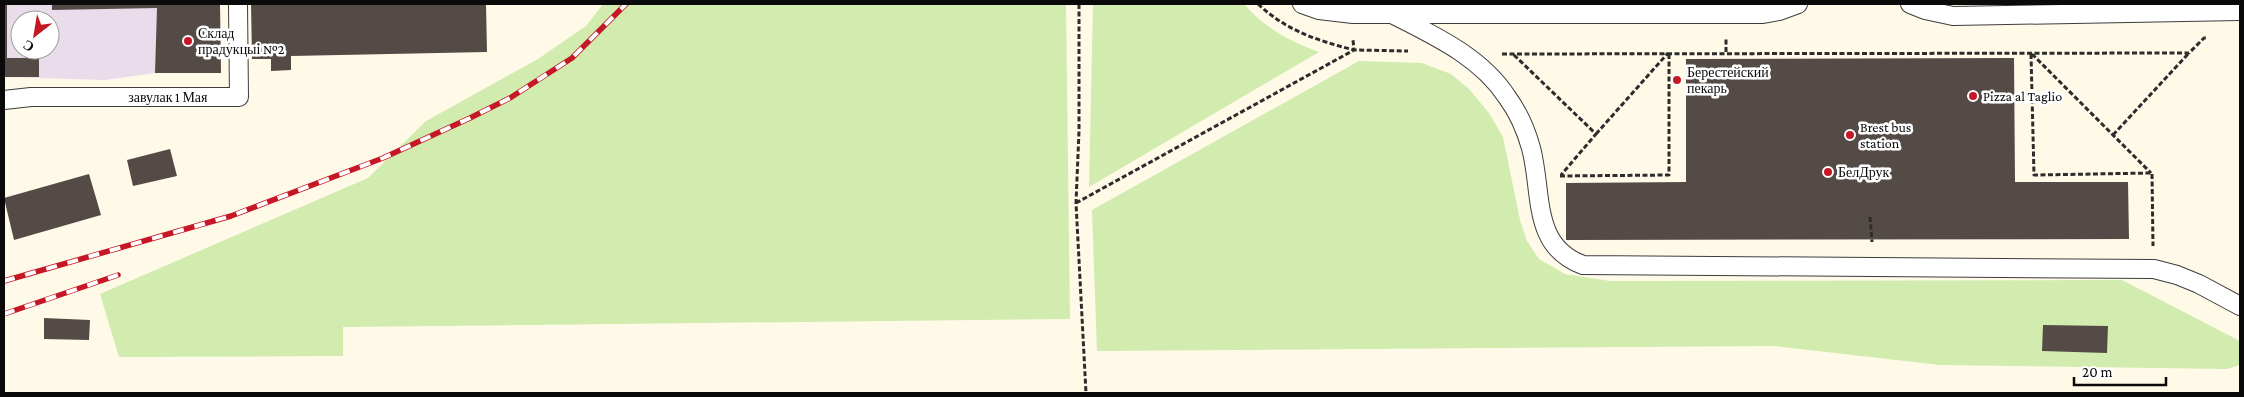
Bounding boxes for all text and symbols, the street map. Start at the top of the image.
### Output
north arrow [10,10,60,60]
place label: Склад прадукцыі №2 [198,25,285,57]
marker: Склад прадукцыі №2 [182,35,194,47]
text: С [20,37,37,56]
place label: Берестейский пекарь [1687,64,1769,96]
marker: Берестейский пекарь [1671,74,1683,86]
place label: Pizza al Taglio [1983,88,2062,104]
street label: завулак 1 Мая [128,89,208,105]
marker: Pizza al Taglio [1967,90,1979,102]
place label: Brest bus station [1860,119,1911,151]
marker: Brest bus station [1844,129,1856,141]
place label: БелДрук [1838,164,1890,180]
marker: БелДрук [1822,166,1834,178]
scale bar [2074,354,2166,386]
text: 20 m [2082,364,2113,380]

